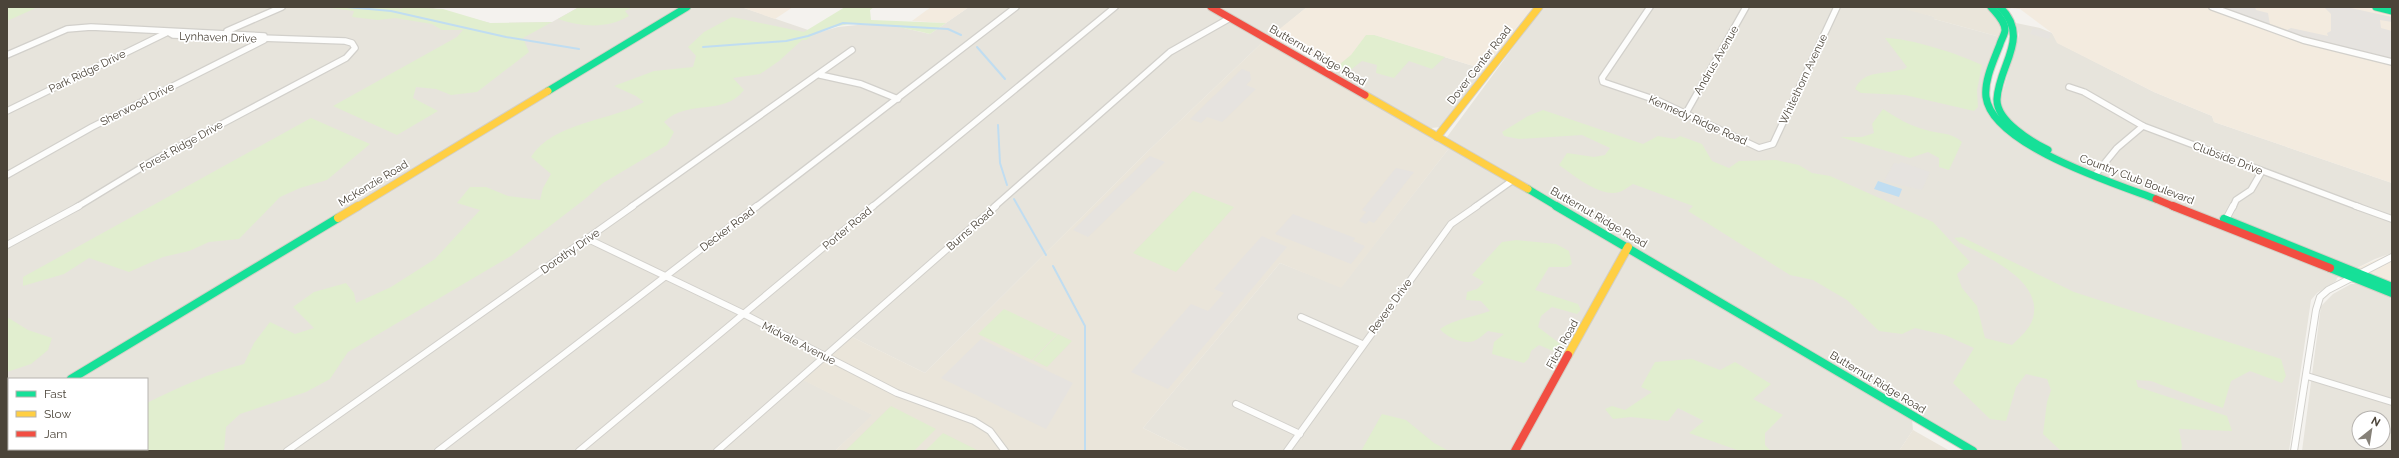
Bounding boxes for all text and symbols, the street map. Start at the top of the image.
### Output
street label: Butternut Ridge Road [1267,22,1369,89]
street label: Dover Center Road [1445,23,1514,107]
street label: Andrus Avenue [1691,23,1742,97]
street label: Lynhaven Drive [179,30,258,45]
street label: Whitethorn Avenue [1777,31,1830,127]
street label: Park Ridge Drive [47,47,128,96]
street label: Sherwood Drive [98,80,177,129]
street label: Kennedy Ridge Road [1646,93,1749,148]
street label: Forest Ridge Drive [137,118,226,175]
street label: Clubside Drive [2191,139,2265,178]
street label: Country Club Boulevard [2078,152,2196,207]
street label: McKenzie Road [336,158,410,209]
street label: Butternut Ridge Road [1548,184,1650,251]
street label: Porter Road [820,204,875,253]
street label: Decker Road [697,205,757,254]
street label: Burns Road [944,205,997,254]
street label: Dorothy Drive [538,226,603,277]
street label: Revere Drive [1366,276,1415,336]
street label: Fitch Road [1544,317,1581,371]
street label: Midvale Avenue [760,319,838,368]
street label: Butternut Ridge Road [1827,349,1928,416]
legend [8,378,148,450]
text: Fast [44,387,67,401]
text: Slow [44,407,71,421]
north arrow [2351,410,2391,450]
text: N [2369,414,2383,430]
text: Jam [44,427,67,441]

